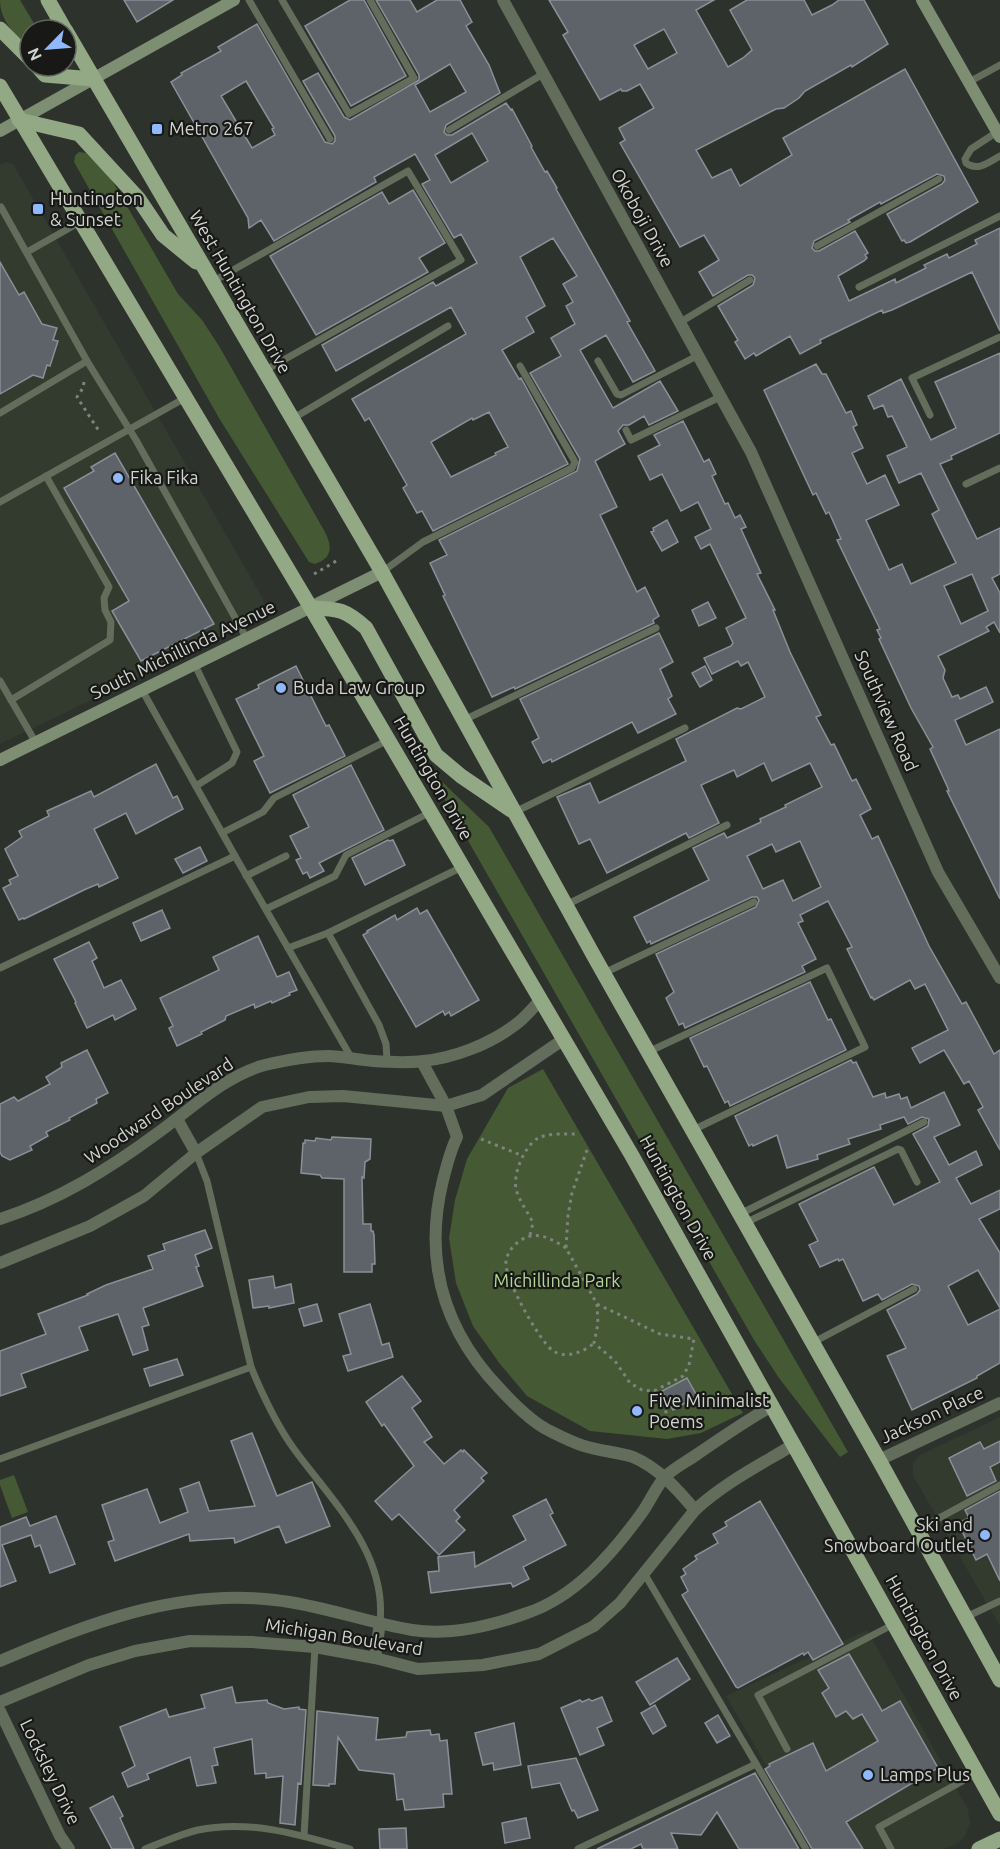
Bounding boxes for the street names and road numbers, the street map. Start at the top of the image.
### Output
street label: Okoboji Drive [608,165,678,270]
street label: West Huntington Drive [186,206,296,377]
street label: South Michillinda Avenue [87,596,278,703]
street label: Southview Road [851,647,923,774]
street label: Huntington Drive [390,712,477,843]
street label: Woodward Boulevard [80,1053,237,1167]
street label: Huntington Drive [636,1132,721,1263]
street label: Jackson Place [877,1382,986,1447]
street label: Huntington Drive [882,1572,967,1703]
street label: Michigan Boulevard [264,1614,424,1658]
street label: Locksley Drive [17,1716,85,1828]

